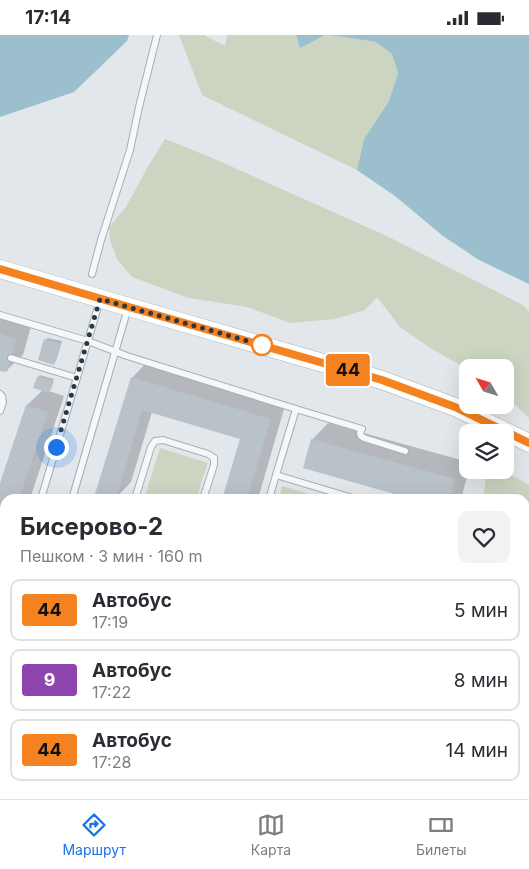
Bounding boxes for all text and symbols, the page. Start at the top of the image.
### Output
text: 17:14 [25,6,71,29]
unlabelled marker [251,334,273,356]
line badge: 44 [326,354,370,386]
text: 44 [336,359,360,380]
north arrow [459,359,514,414]
map controls [459,359,514,479]
button: layers [459,424,514,479]
your location [44,435,69,460]
button: heart [458,511,510,563]
text: Бисерово-2 [20,512,163,541]
text: Пешком · 3 мин · 160 m [20,546,202,566]
text: Автобус [92,589,172,612]
text: 44 [37,599,62,620]
text: 5 мин [454,599,508,622]
text: 17:19 [92,612,128,632]
text: Автобус [92,659,172,682]
text: 9 [44,669,55,690]
text: 8 мин [454,669,508,692]
text: 17:22 [92,682,131,702]
text: Автобус [92,729,172,752]
text: 44 [37,739,62,760]
text: 14 мин [446,739,508,762]
text: 17:28 [92,752,131,772]
tab: Маршрут [62,811,126,858]
tab: Карта [251,811,291,858]
tab: Билеты [416,811,467,858]

